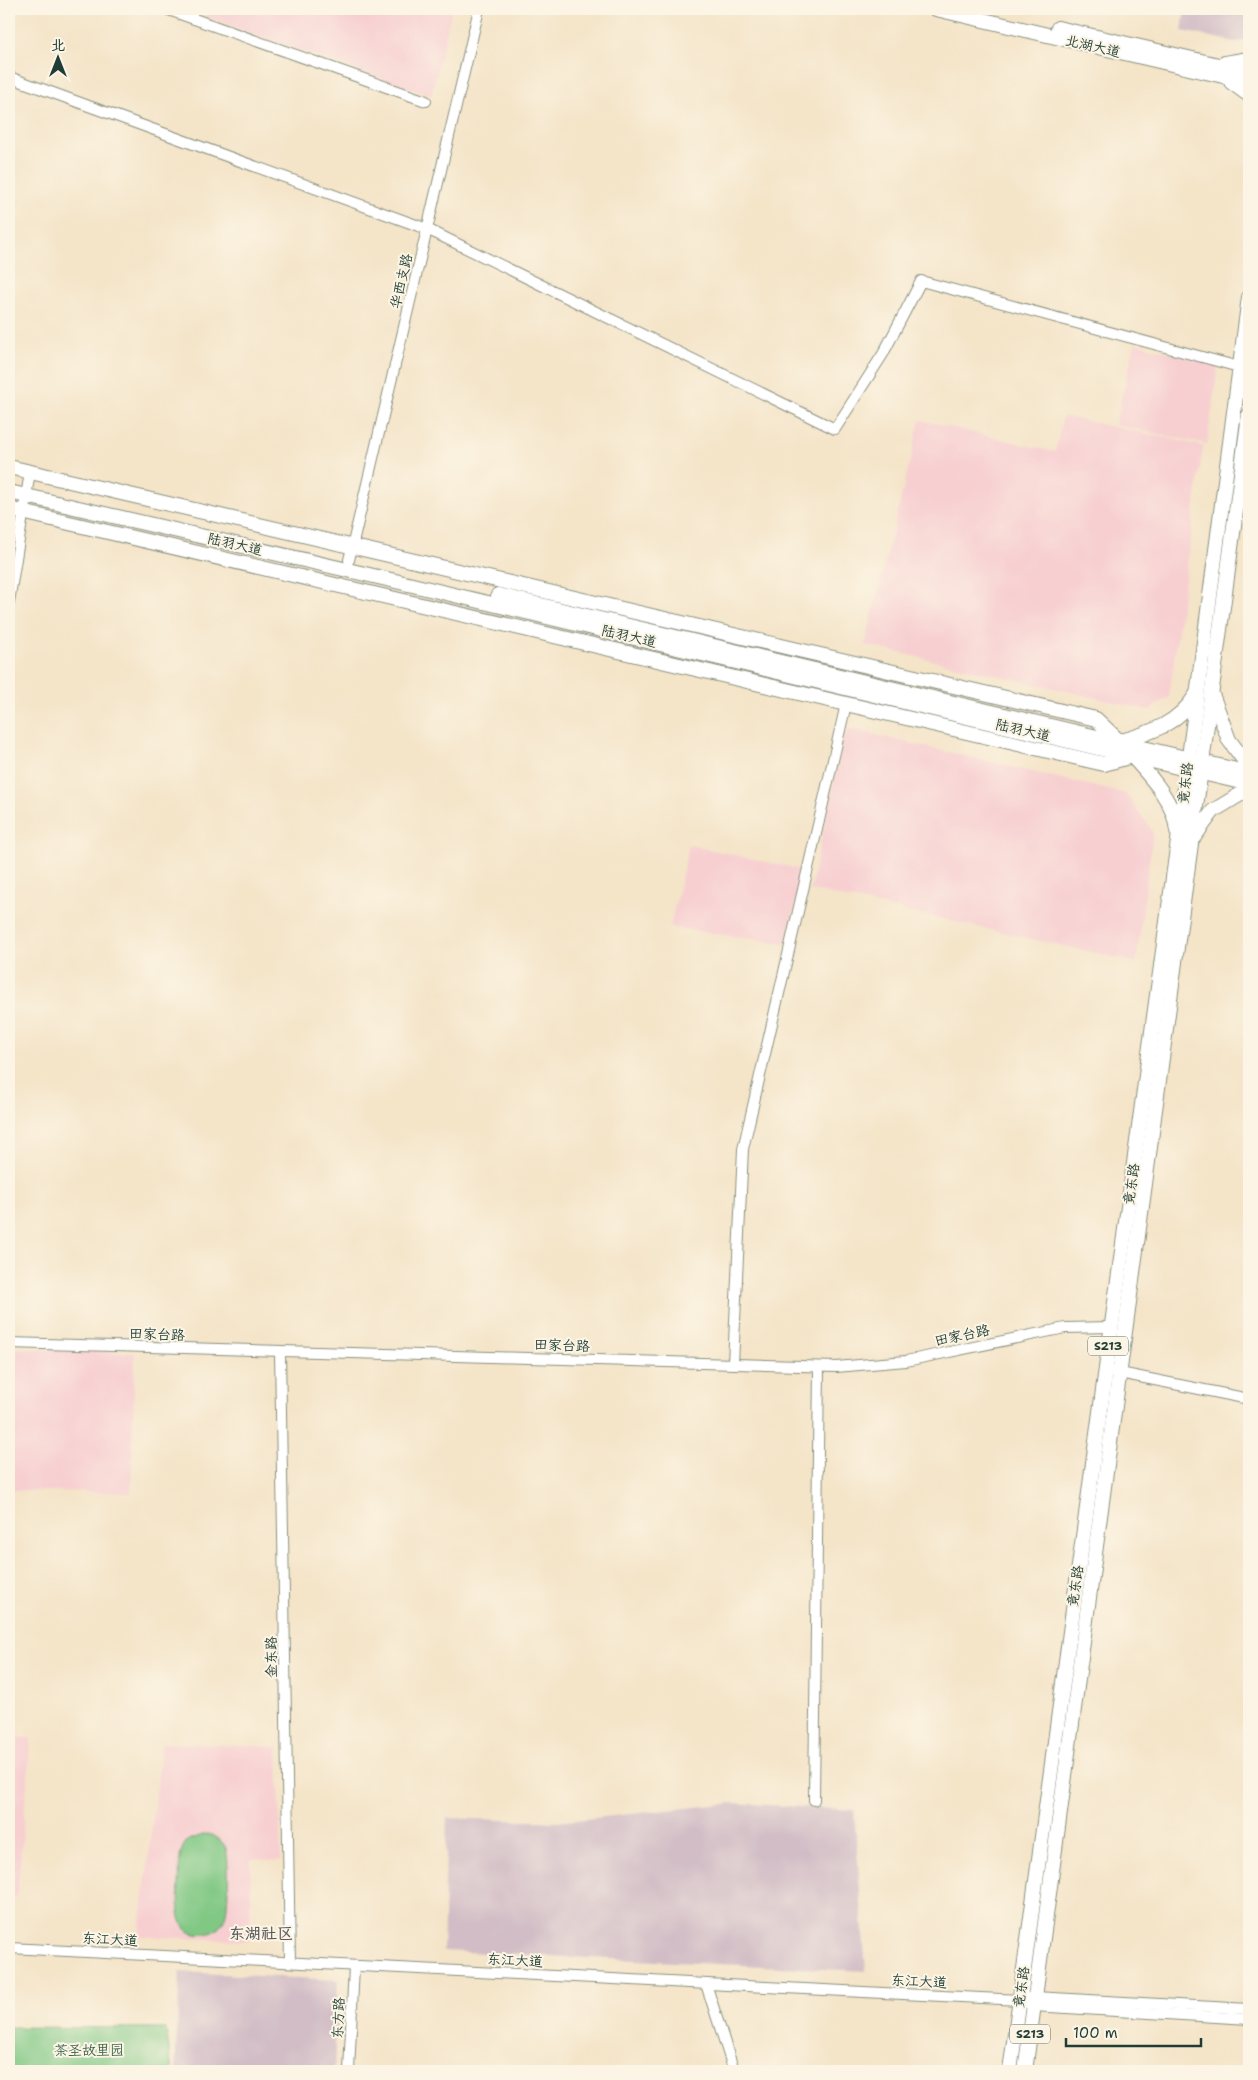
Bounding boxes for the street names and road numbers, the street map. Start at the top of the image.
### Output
street label: 北湖大道 [1064,31,1122,61]
street label: 华西支路 [386,252,416,310]
street label: 陆羽大道 [206,529,264,559]
street label: 陆羽大道 [600,621,658,651]
street label: 陆羽大道 [994,715,1052,745]
street label: 竟东路 [1174,761,1196,805]
street label: 竟东路 [1119,1162,1143,1206]
street label: 田家台路 [933,1320,991,1350]
street label: 田家台路 [129,1324,185,1344]
street label: 田家台路 [534,1335,590,1355]
road number: S213 [1088,1336,1128,1355]
street label: 竟东路 [1063,1564,1087,1608]
street label: 金东路 [262,1636,280,1678]
street label: 东江大道 [82,1929,138,1949]
street label: 东江大道 [487,1950,543,1970]
street label: 竟东路 [1009,1965,1033,2009]
street label: 东江大道 [891,1971,947,1991]
street label: 东方路 [328,1997,348,2039]
road number: S213 [1010,2025,1050,2044]

